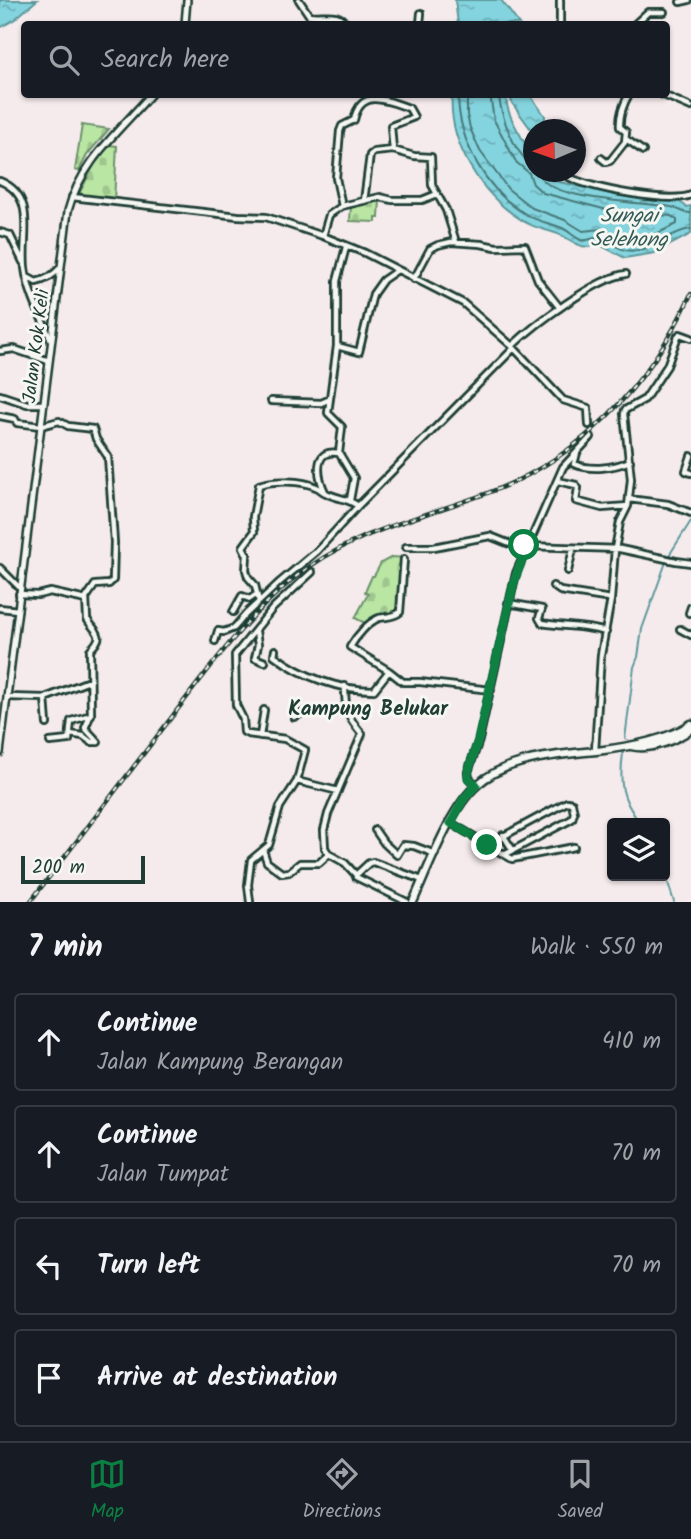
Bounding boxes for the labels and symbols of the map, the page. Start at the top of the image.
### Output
north arrow [523,119,586,182]
water label: Sungai Selehong [590,200,669,257]
street label: Jalan Kok Keli [15,286,59,405]
route start [508,529,539,560]
district label: Kampung Belukar [288,693,449,726]
route end [471,829,502,860]
scale bar [21,853,145,885]

